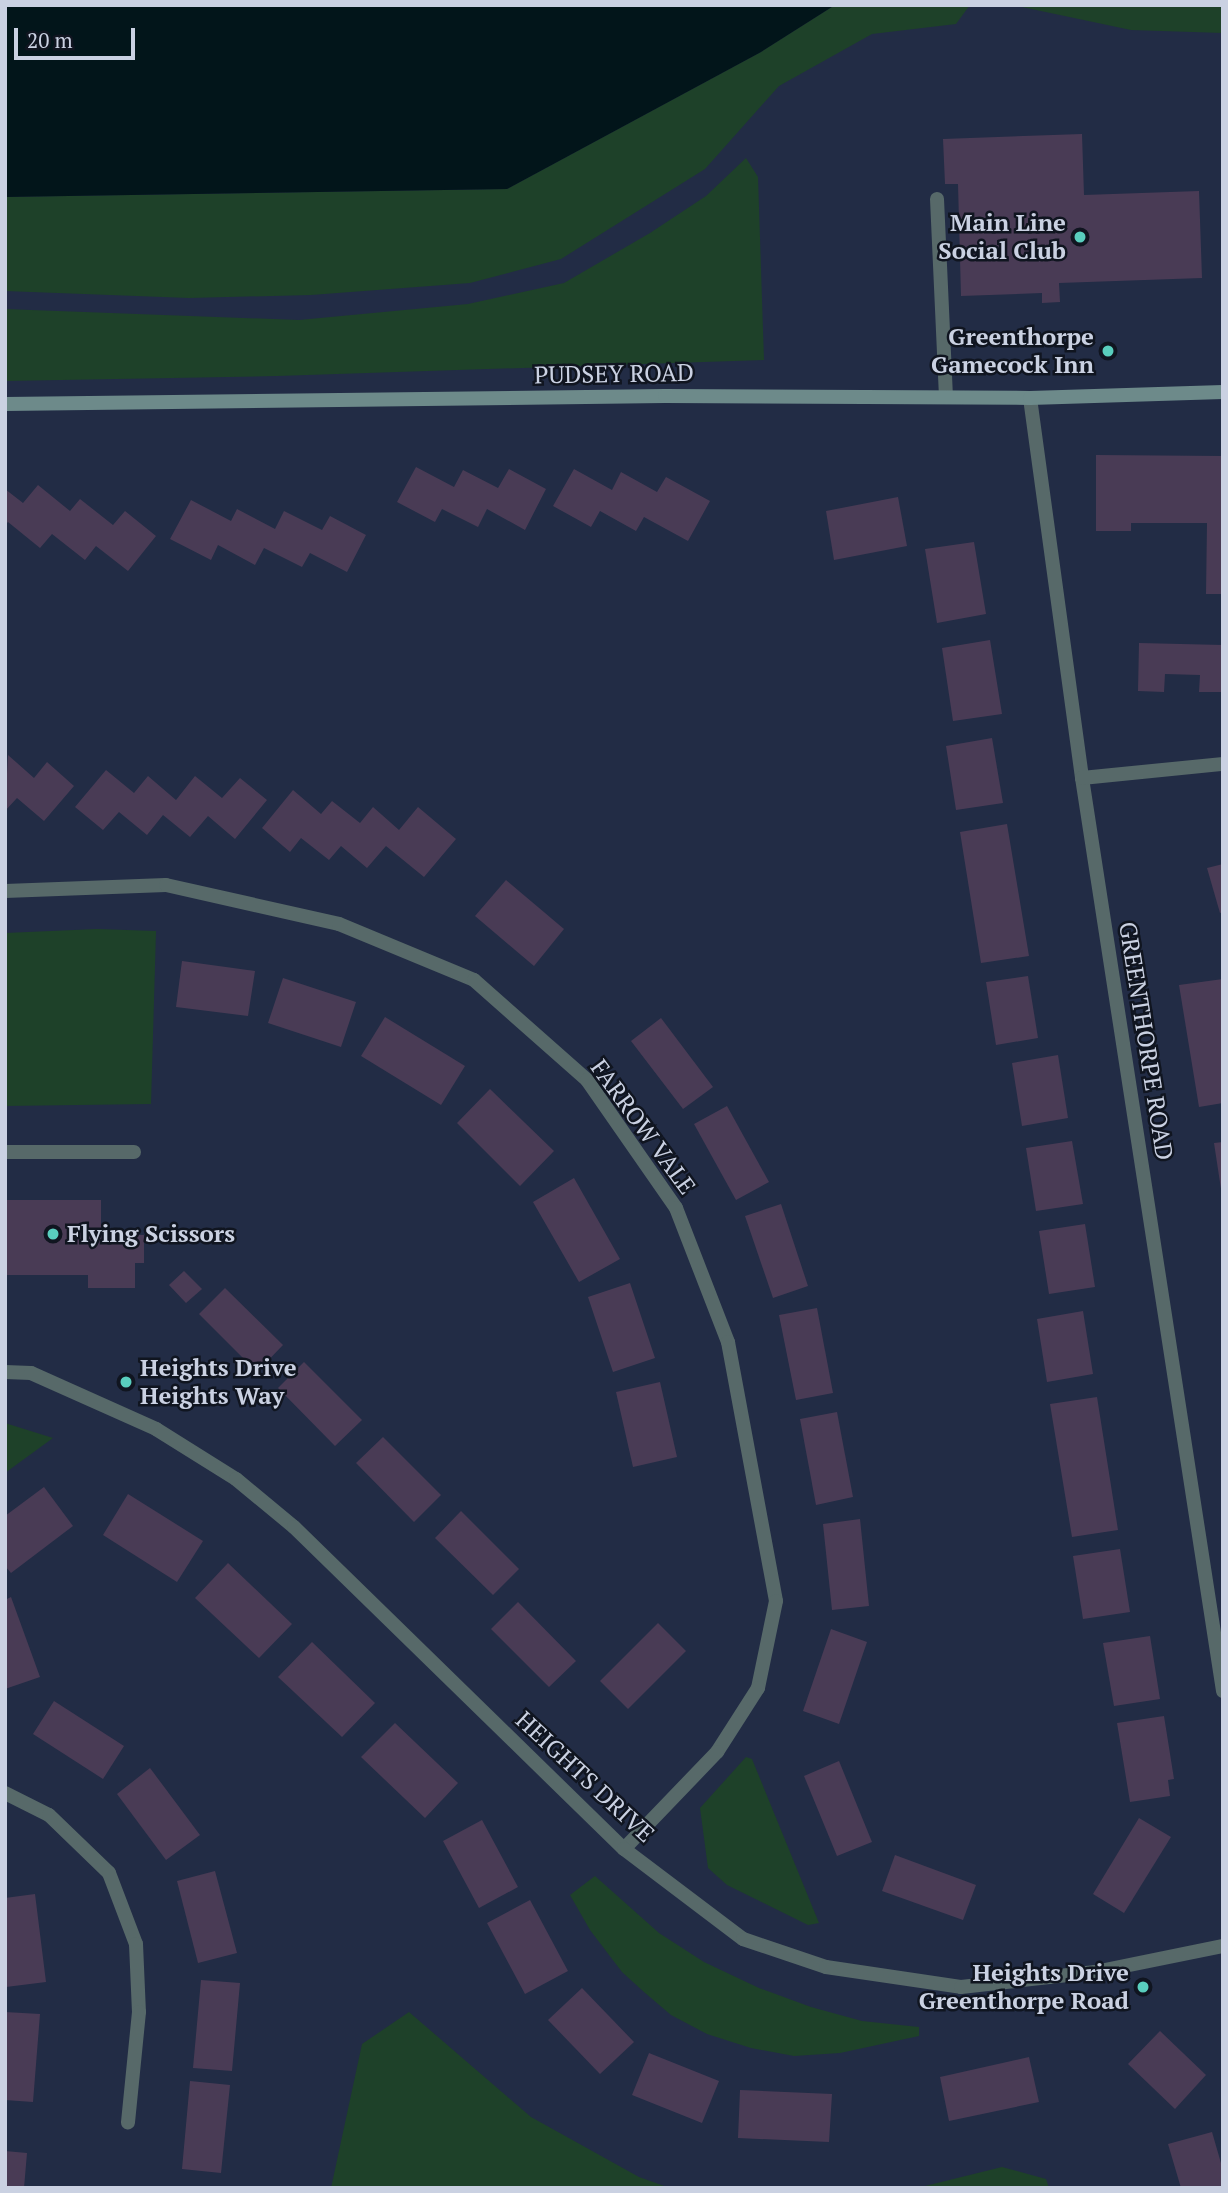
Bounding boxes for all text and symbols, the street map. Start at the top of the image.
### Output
scale bar [18,14,138,58]
text: 20 m [27,26,73,54]
place label: Main Line Social Club [938,209,1066,265]
marker: Main Line Social Club [1072,229,1088,245]
place label: Greenthorpe Gamecock Inn [931,323,1094,379]
marker: Greenthorpe Gamecock Inn [1100,343,1116,359]
street label: PUDSEY ROAD [534,358,694,390]
street label: GREENTHORPE ROAD [1113,920,1179,1162]
street label: FARROW VALE [584,1054,702,1200]
place label: Flying Scissors [67,1220,235,1248]
marker: Flying Scissors [45,1226,61,1242]
place label: Heights Drive Heights Way [140,1354,297,1410]
marker: Heights Drive Heights Way [118,1374,134,1390]
street label: HEIGHTS DRIVE [510,1706,660,1848]
place label: Heights Drive Greenthorpe Road [919,1959,1129,2015]
marker: Heights Drive Greenthorpe Road [1135,1979,1151,1995]

